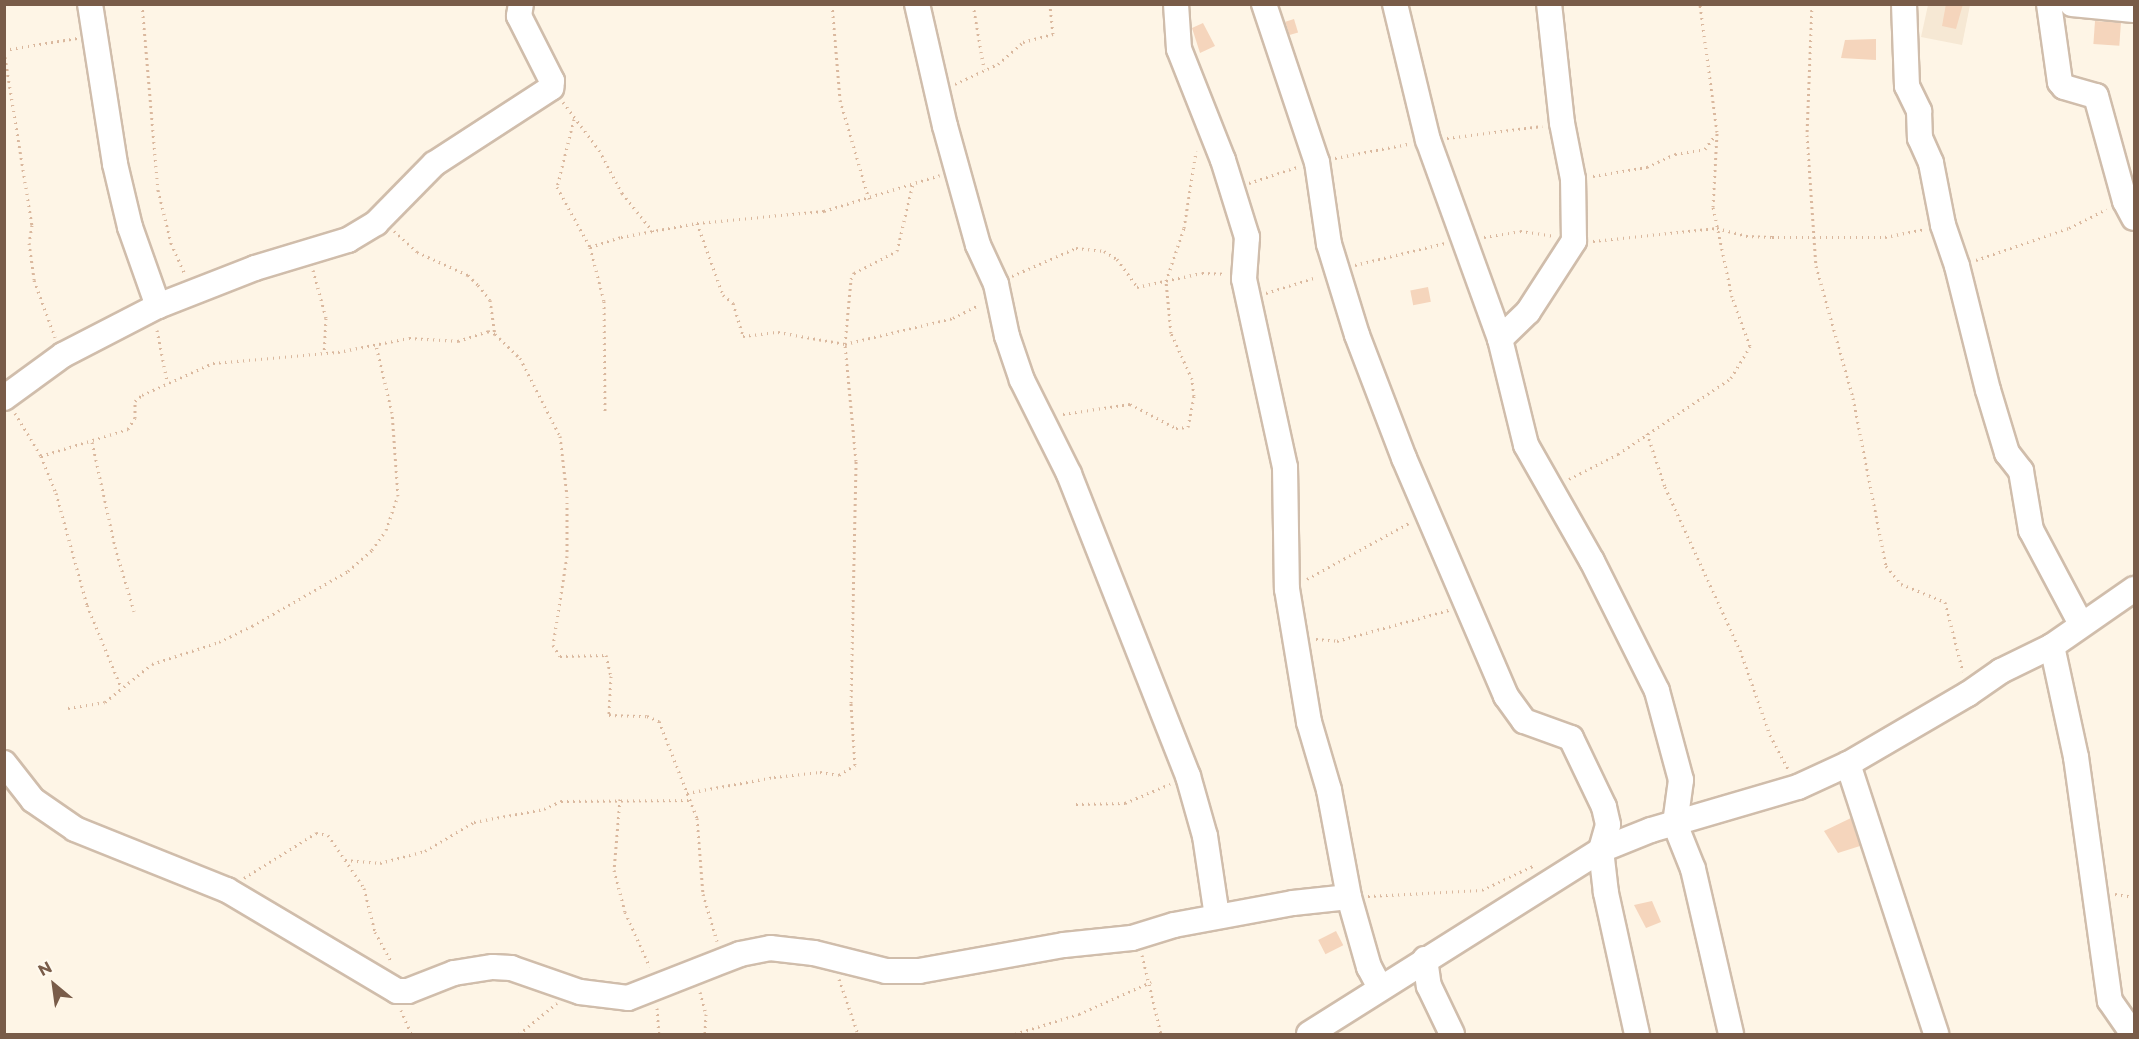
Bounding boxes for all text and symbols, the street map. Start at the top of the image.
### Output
north arrow [24,955,84,1015]
text: N [35,957,55,980]

